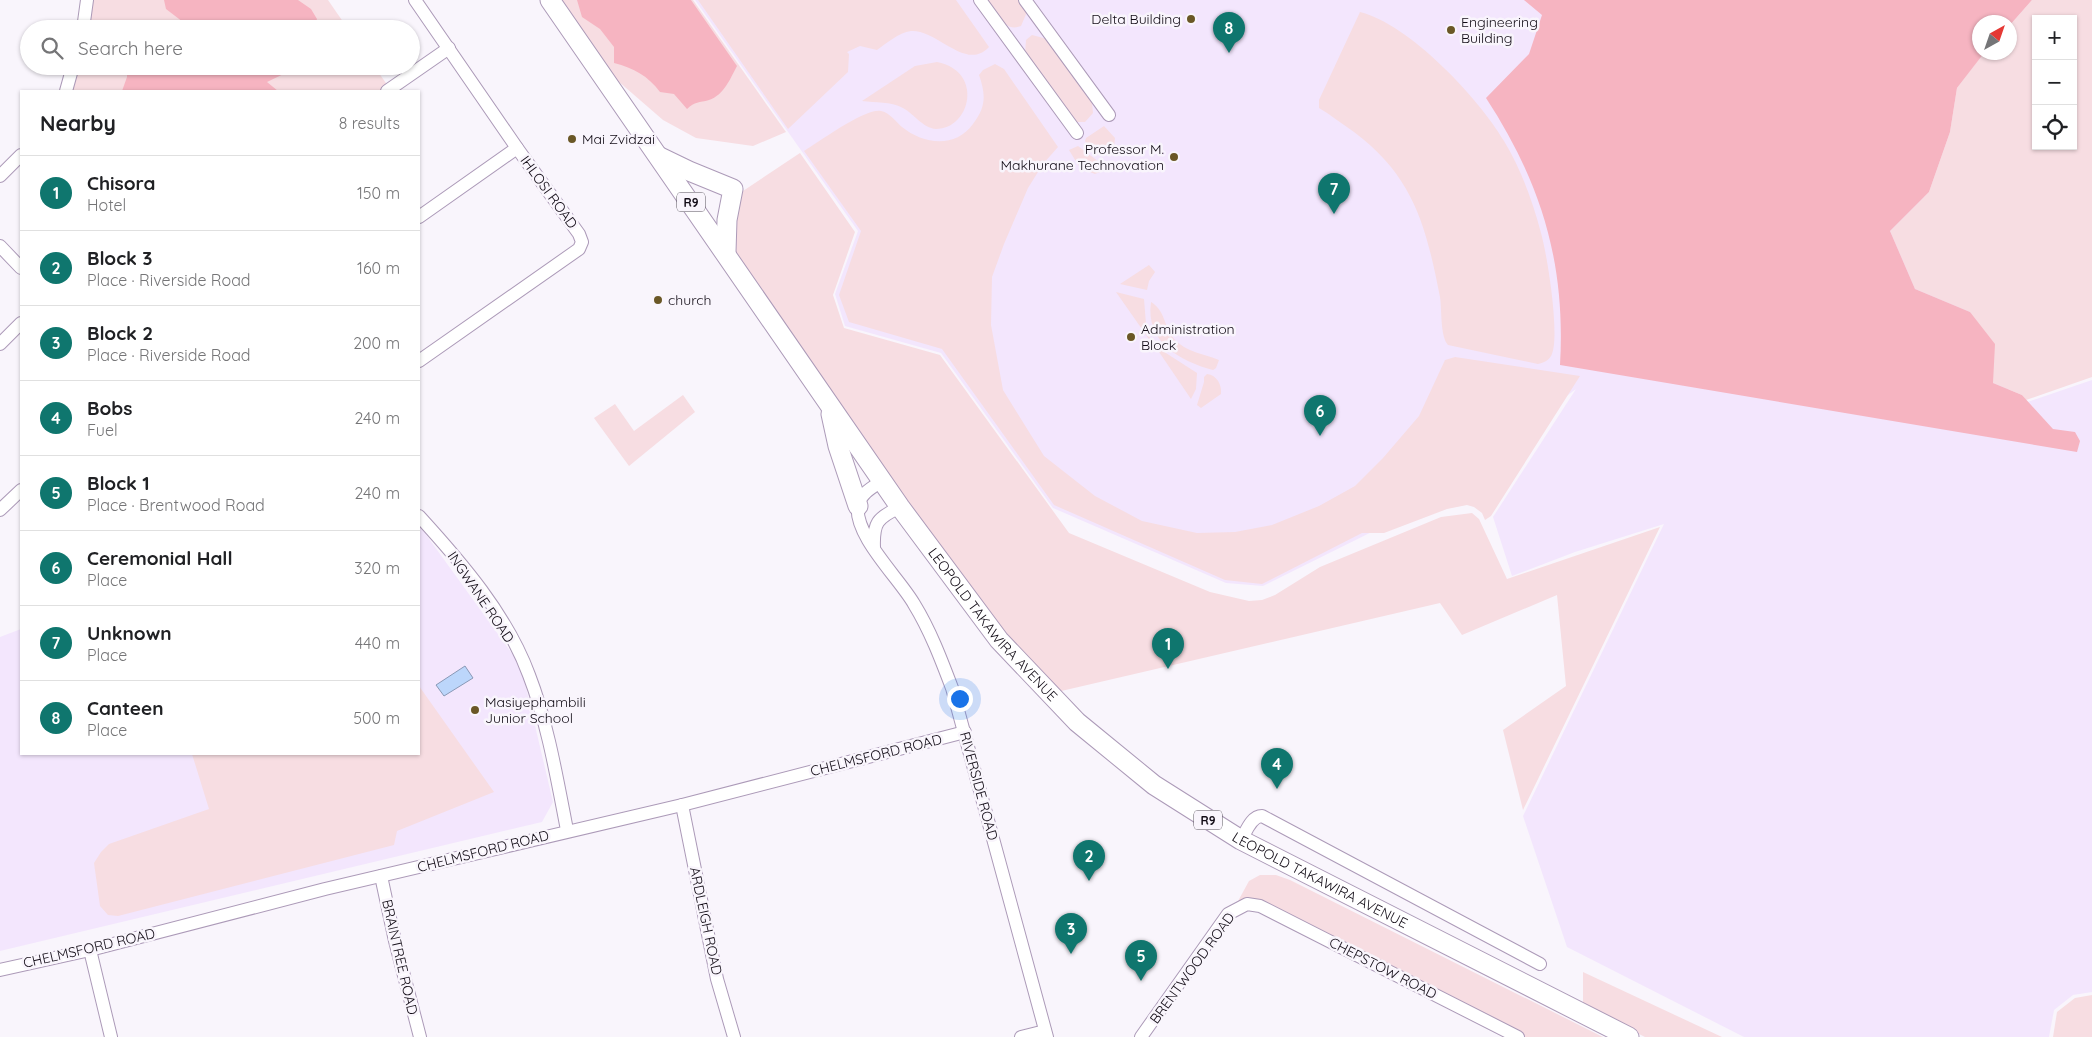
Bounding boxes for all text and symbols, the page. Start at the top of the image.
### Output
place label: Delta Building [1091,10,1181,28]
pin: 8 [1213,12,1245,53]
marker: Delta Building [1185,13,1197,25]
place label: Engineering Building [1461,13,1538,47]
north arrow [1972,15,2017,60]
map controls [2032,15,2077,150]
button: + [2032,15,2077,60]
search box [20,20,420,75]
marker: Engineering Building [1445,24,1457,36]
icon: search [38,34,66,62]
text: Search here [78,36,183,60]
button: − [2032,60,2077,105]
button: locate [2032,105,2077,150]
text: Nearby [40,110,116,136]
text: 8 results [339,113,400,133]
place label: Mai Zvidzai [582,130,655,148]
marker: Mai Zvidzai [566,133,578,145]
place label: Professor M. Makhurane Technovation [1001,140,1164,174]
marker: Professor M. Makhurane Technovation [1168,151,1180,163]
street label: IHLOSI ROAD [516,152,582,232]
text: Chisora [87,171,156,195]
pin: 7 [1318,173,1350,214]
text: 1 [53,183,59,203]
text: 150 m [357,183,400,203]
road number: R9 [677,192,705,212]
text: Hotel [87,195,126,215]
text: Block 3 [87,246,152,270]
text: 2 [51,258,61,278]
text: 160 m [357,258,400,278]
text: Place · Riverside Road [87,270,251,290]
place label: church [668,291,711,309]
marker: church [652,294,664,306]
place label: Administration Block [1141,320,1235,354]
text: Block 2 [87,321,153,345]
marker: Administration Block [1125,331,1137,343]
text: 3 [52,333,60,353]
text: 200 m [353,333,400,353]
text: Place · Riverside Road [87,345,251,365]
pin: 6 [1304,395,1336,436]
text: Bobs [87,396,132,420]
text: 4 [51,408,61,428]
text: 240 m [354,408,400,428]
text: Fuel [87,420,118,440]
text: Block 1 [87,471,150,495]
text: 5 [51,483,61,503]
text: 240 m [354,483,400,503]
text: Place · Brentwood Road [87,495,265,515]
street label: LEOPOLD TAKAWIRA AVENUE [924,544,1062,705]
text: Ceremonial Hall [87,546,233,570]
street label: INGWANE ROAD [444,548,518,646]
text: 6 [52,558,60,578]
text: 320 m [354,558,400,578]
text: Place [87,570,127,590]
text: Unknown [87,621,172,645]
pin: 1 [1152,628,1184,669]
text: 7 [52,633,60,653]
text: 440 m [355,633,400,653]
text: Place [87,645,127,665]
your location [947,686,973,712]
place label: Masiyephambili Junior School [485,693,586,727]
text: Canteen [87,696,164,720]
marker: Masiyephambili Junior School [469,704,481,716]
text: 8 [52,708,60,728]
text: 500 m [353,708,400,728]
text: Place [87,720,127,740]
street label: CHELMSFORD ROAD [808,730,944,780]
street label: RIVERSIDE ROAD [956,730,1002,842]
pin: 4 [1261,748,1293,789]
road number: R9 [1194,810,1222,830]
street label: CHELMSFORD ROAD [415,826,551,876]
street label: LEOPOLD TAKAWIRA AVENUE [1229,828,1411,932]
pin: 2 [1073,840,1105,881]
street label: ARDLEIGH ROAD [686,865,726,977]
street label: BRAINTREE ROAD [378,898,422,1016]
street label: BRENTWOOD ROAD [1146,909,1238,1027]
pin: 3 [1055,913,1087,954]
street label: CHELMSFORD ROAD [21,924,157,972]
street label: CHEPSTOW ROAD [1326,933,1440,1003]
pin: 5 [1125,940,1157,981]

